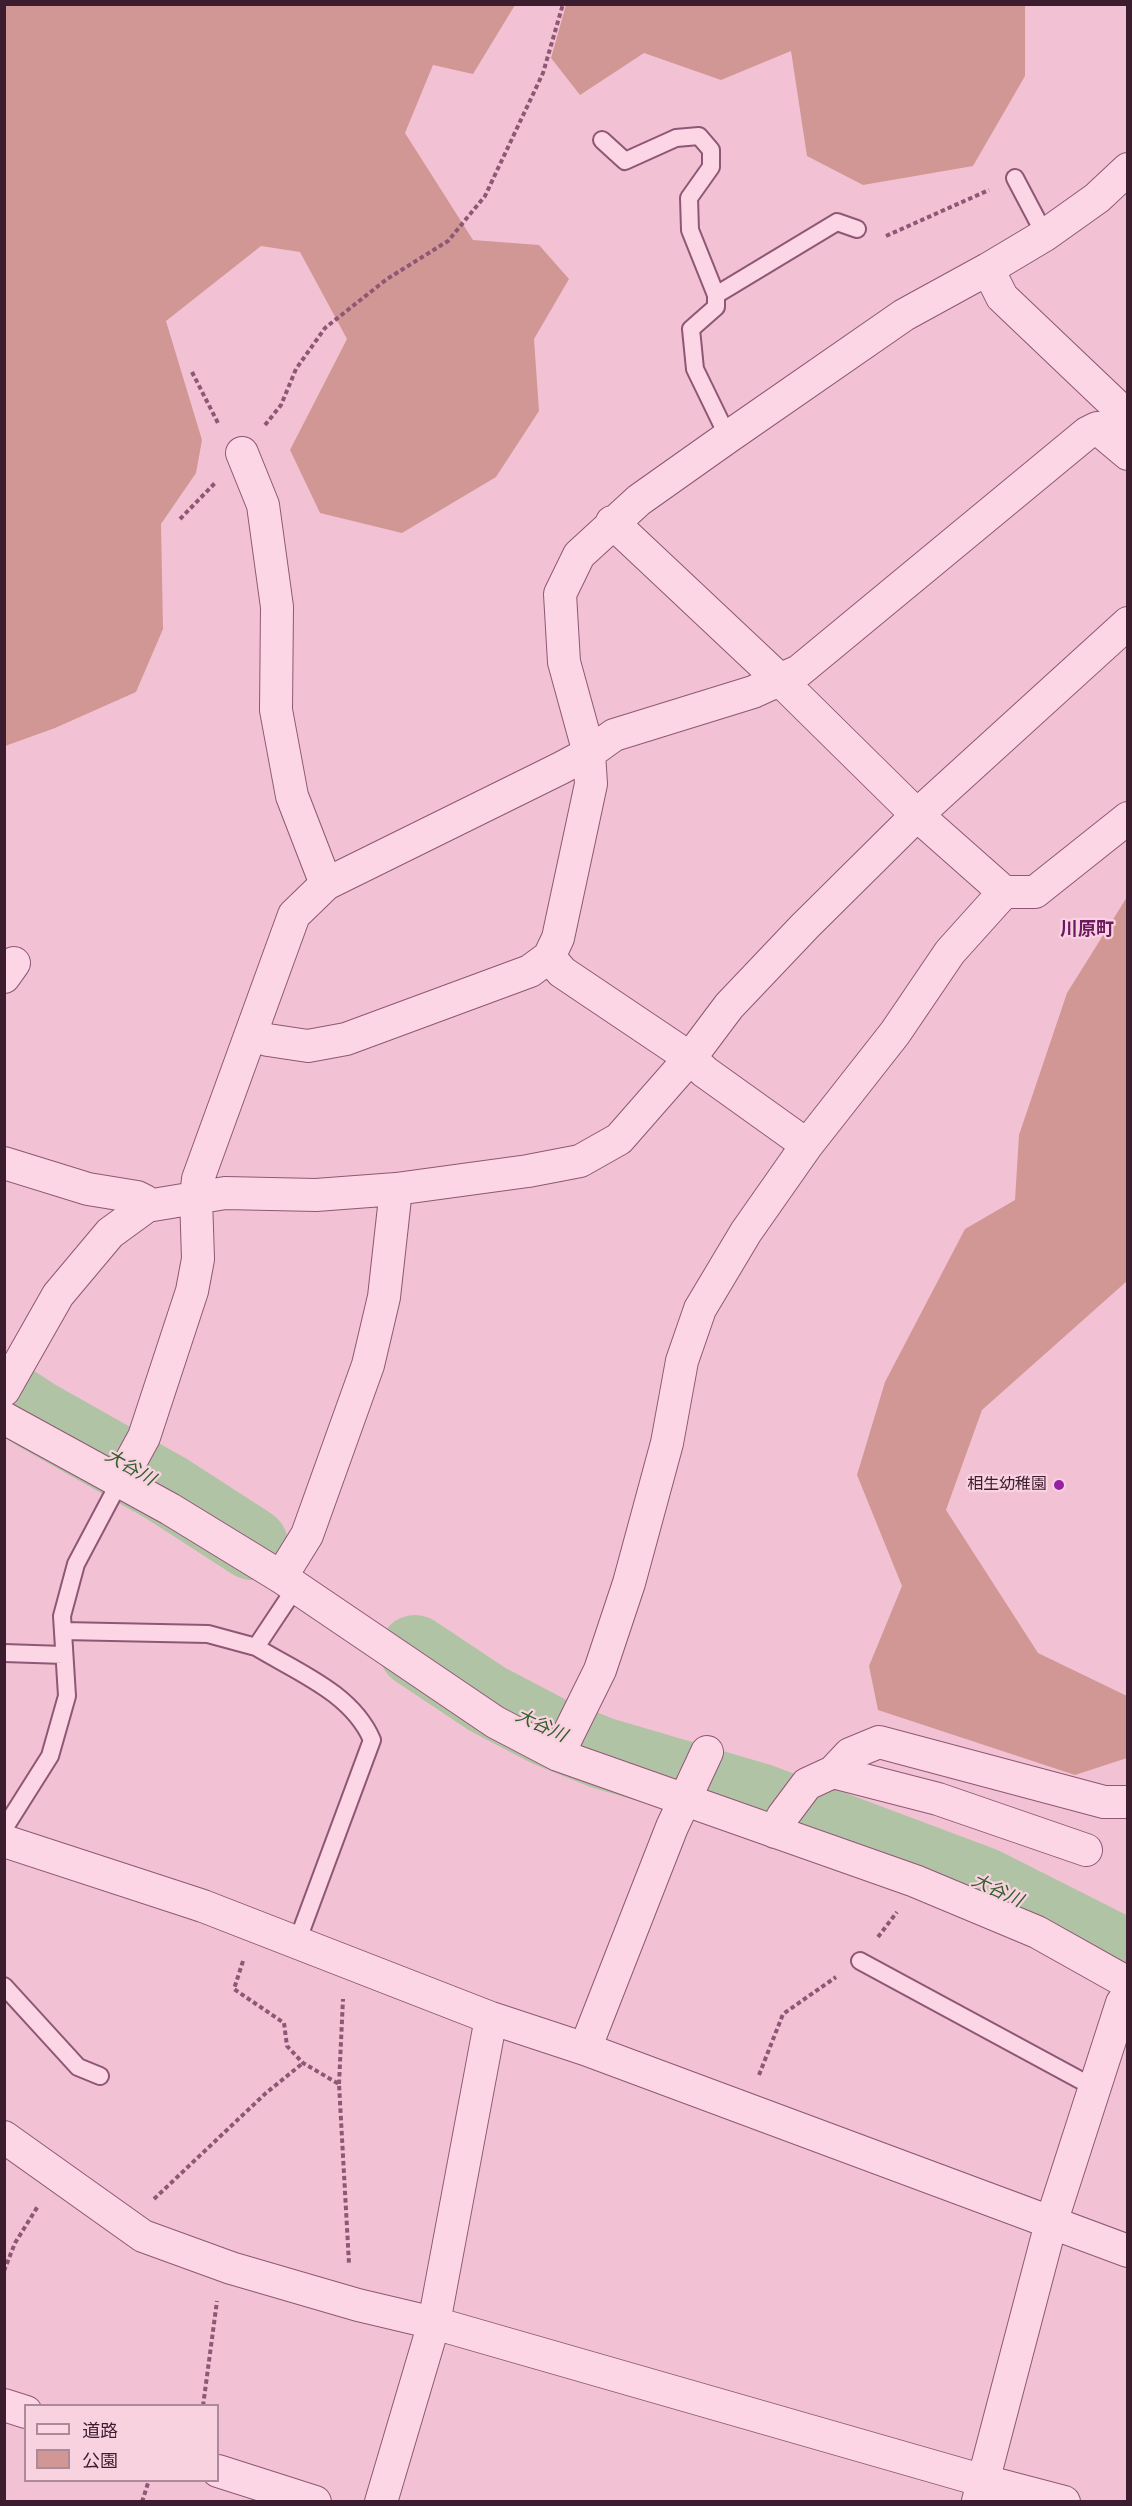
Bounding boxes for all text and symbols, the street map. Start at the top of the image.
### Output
district label: 川原町 [1060,919,1114,941]
water label: 大谷川 [101,1445,159,1491]
place label: 相生幼稚園 [967,1475,1047,1495]
marker: 相生幼稚園 [1052,1478,1066,1492]
water label: 大谷川 [512,1705,570,1747]
water label: 大谷川 [968,1870,1026,1912]
legend [24,2404,219,2482]
text: 道路 [82,2420,118,2442]
text: 公園 [82,2450,118,2472]

